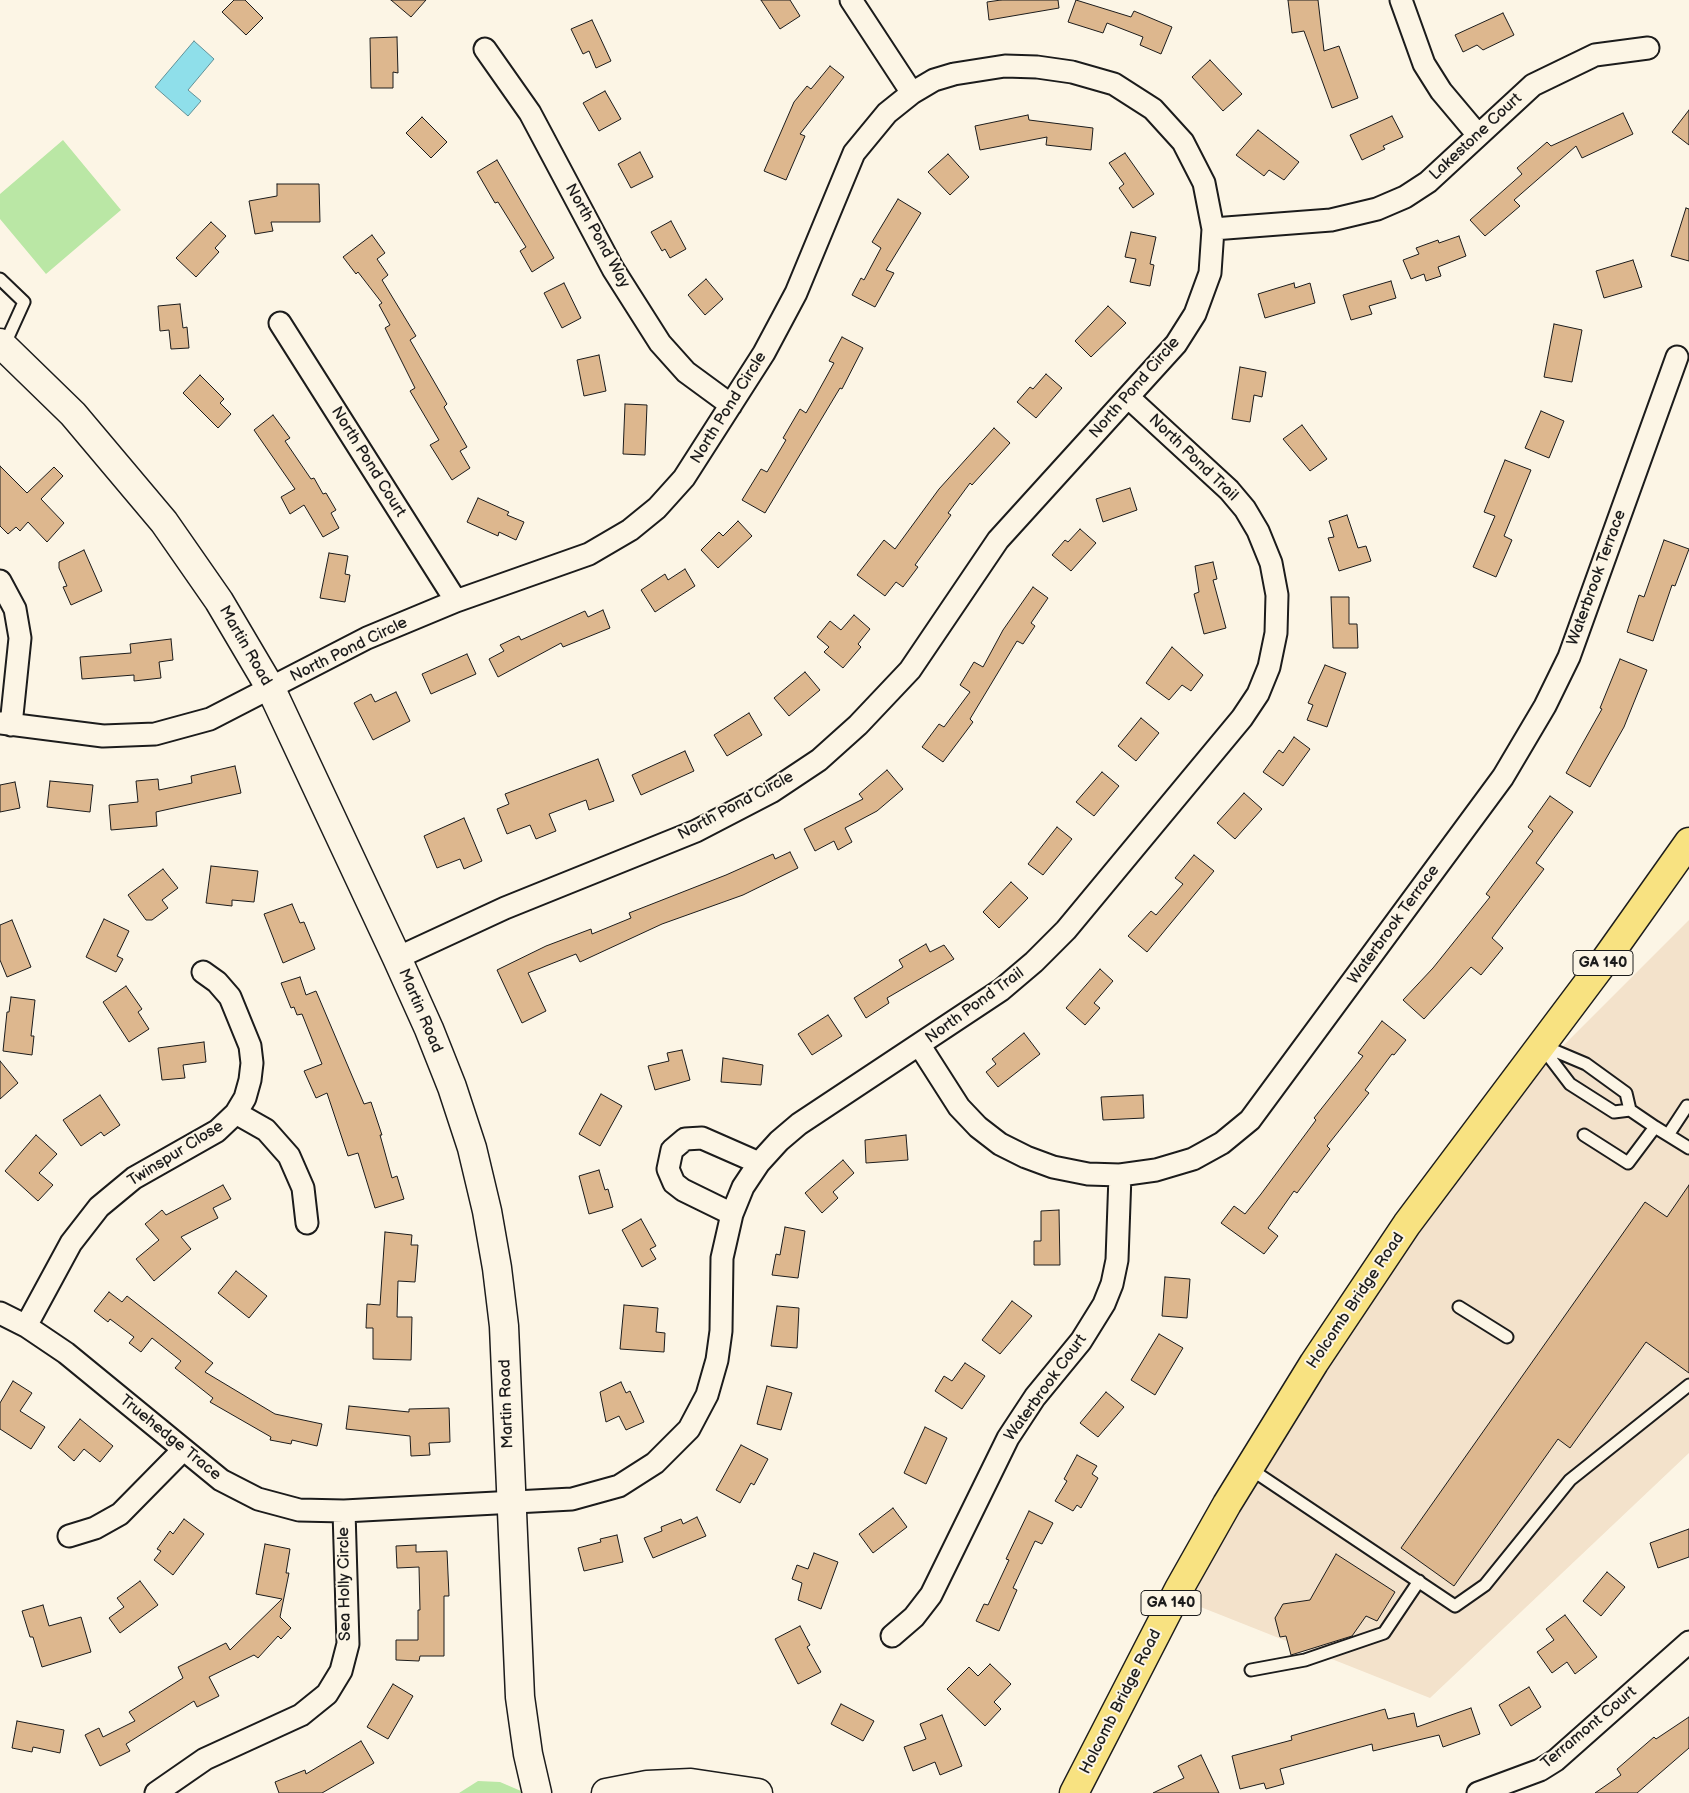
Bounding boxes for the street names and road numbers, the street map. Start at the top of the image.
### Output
street label: Lakestone Court [1426,89,1526,185]
street label: North Pond Way [560,181,634,291]
street label: North Pond Circle [1086,333,1184,443]
street label: North Pond Circle [687,349,771,467]
street label: North Pond Court [326,403,410,521]
street label: North Pond Trail [1144,411,1242,505]
street label: Waterbrook Terrace [1564,508,1630,648]
street label: Martin Road [214,602,276,690]
street label: North Pond Circle [287,613,411,687]
street label: North Pond Circle [675,767,797,845]
street label: Waterbrook Terrace [1344,862,1444,988]
road number: GA 140 [1573,950,1633,976]
street label: North Pond Trail [922,964,1028,1048]
street label: Martin Road [394,966,446,1056]
street label: Twinspur Close [125,1117,227,1191]
street label: Holcomb Bridge Road [1303,1229,1409,1373]
street label: Waterbrook Court [1001,1331,1091,1445]
street label: Martin Road [496,1359,518,1449]
street label: Truehedge Trace [115,1391,225,1485]
street label: Sea Holly Circle [334,1527,356,1641]
road number: GA 140 [1141,1590,1201,1616]
street label: Holcomb Bridge Road [1076,1626,1166,1778]
street label: Terramont Court [1537,1683,1641,1773]

